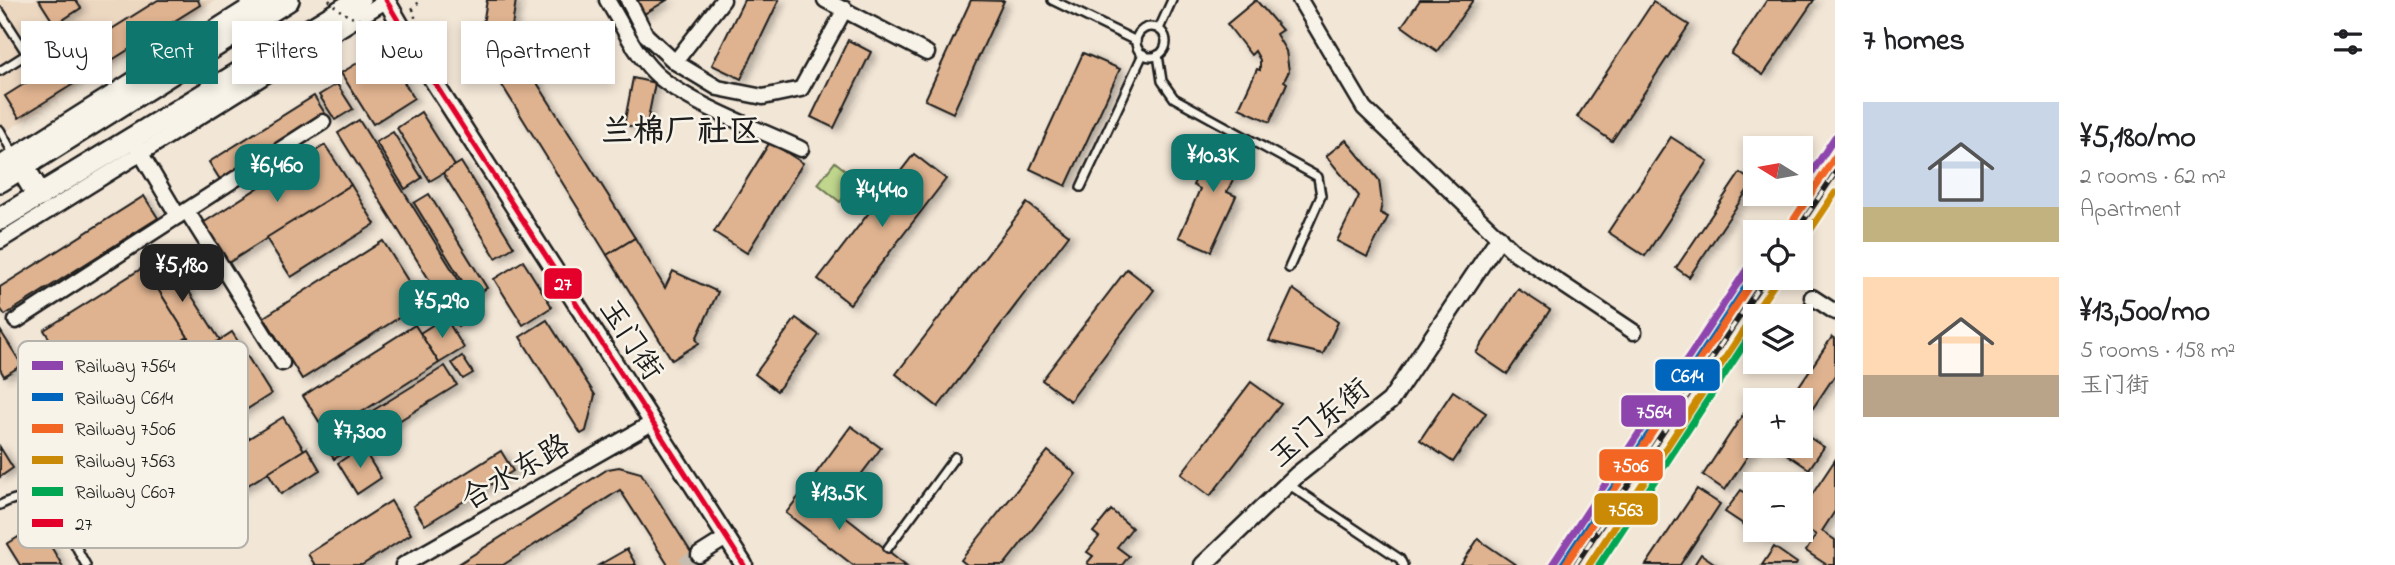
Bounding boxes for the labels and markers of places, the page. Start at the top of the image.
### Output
pin: ¥10.3K [1156,134,1270,194]
pin: ¥6,460 [220,144,334,204]
pin: ¥4,440 [825,170,939,229]
pin: ¥5,180 [125,244,239,304]
pin: ¥5,290 [385,280,499,340]
pin: ¥7,300 [303,410,417,470]
pin: ¥13.5K [782,472,896,532]

